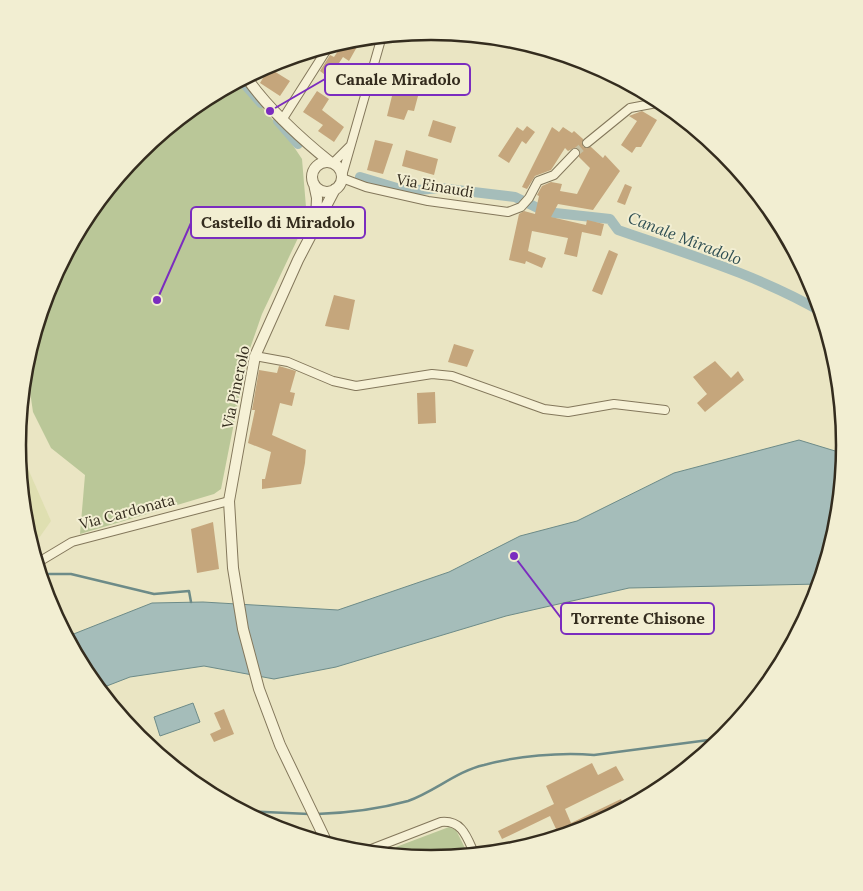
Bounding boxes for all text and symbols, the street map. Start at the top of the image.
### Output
callout: Canale Miradolo [325,64,470,95]
text: Canale Miradolo [336,69,461,89]
street label: Via Einaudi [394,169,475,202]
callout: Castello di Miradolo [191,207,365,238]
water label: Canale Miradolo [625,207,745,269]
text: Castello di Miradolo [201,212,355,232]
street label: Via Pinerolo [217,344,254,431]
street label: Via Cardonata [76,490,177,534]
callout: Torrente Chisone [561,603,714,634]
text: Torrente Chisone [571,608,705,628]

